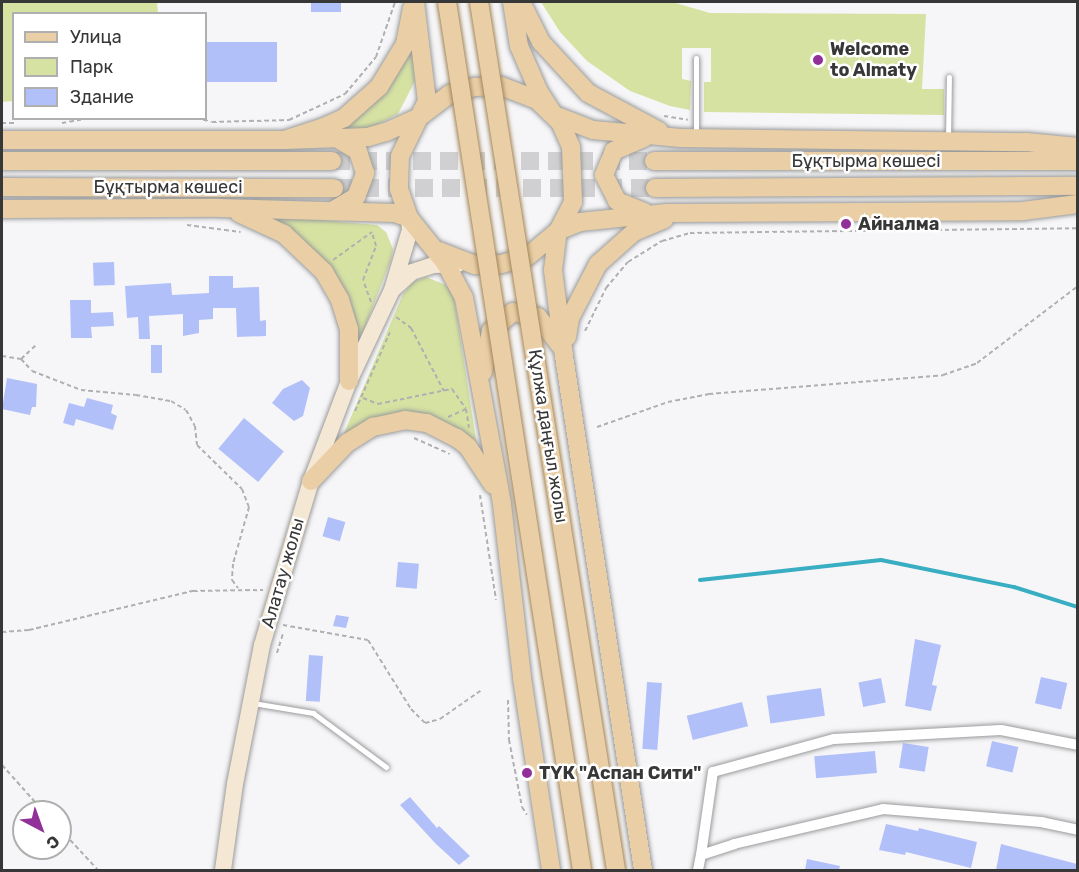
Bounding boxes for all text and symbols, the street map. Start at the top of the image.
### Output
legend [12,12,207,120]
text: Улица [70,26,122,48]
place label: Welcome to Almaty [830,39,917,82]
marker: Welcome to Almaty [811,53,825,67]
text: Парк [70,56,113,78]
text: Здание [70,86,134,108]
street label: Бұқтырма көшесі [791,150,941,172]
street label: Бұқтырма көшесі [93,176,243,198]
place label: Айналма [858,213,939,235]
marker: Айналма [839,217,853,231]
street label: Құлжа даңғыл жолы [524,348,572,524]
street label: Алатау жолы [257,515,309,631]
place label: ТҮК "Аспан Сити" [539,762,701,784]
marker: ТҮК "Аспан Сити" [520,766,534,780]
north arrow [12,800,72,860]
text: С [42,832,63,853]

